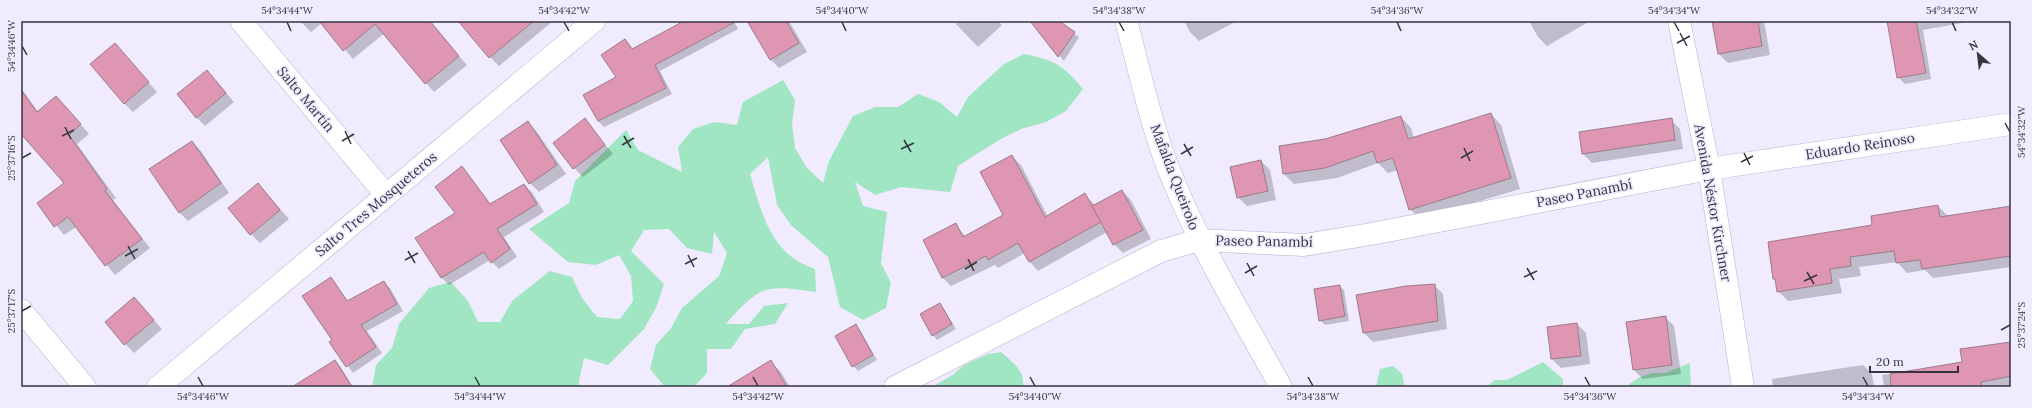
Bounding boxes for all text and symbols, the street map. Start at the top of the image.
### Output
text: 54°34'44"W [261,4,314,17]
text: 54°34'42"W [538,4,591,17]
text: 54°34'40"W [816,4,869,17]
text: 54°34'38"W [1093,4,1146,17]
text: 54°34'36"W [1371,4,1424,17]
text: 54°34'34"W [1648,4,1701,17]
text: 54°34'32"W [1926,4,1979,17]
text: 54°34'46"W [5,19,18,72]
north arrow [1958,34,1998,74]
text: N [1966,37,1981,53]
street label: Salto Martín [273,62,339,136]
text: 54°34'32"W [2015,105,2028,158]
street label: Mafalda Queirolo [1146,121,1204,233]
street label: Avenida Néstor Kirchner [1690,122,1736,283]
street label: Eduardo Reinoso [1804,128,1916,164]
text: 25°37'16"S [5,135,18,181]
street label: Salto Tres Mosqueteros [311,148,441,260]
street label: Paseo Panambí [1534,175,1634,211]
street label: Paseo Panambí [1215,231,1313,251]
text: 25°37'17"S [5,289,18,333]
text: 25°37'24"S [2015,301,2028,348]
scale bar [1870,348,1958,374]
text: 20 m [1876,354,1904,369]
text: 54°34'46"W [177,390,230,403]
text: 54°34'44"W [454,390,507,403]
text: 54°34'42"W [732,390,785,403]
text: 54°34'40"W [1009,390,1062,403]
text: 54°34'38"W [1287,390,1340,403]
text: 54°34'36"W [1564,390,1617,403]
text: 54°34'34"W [1842,390,1895,403]

